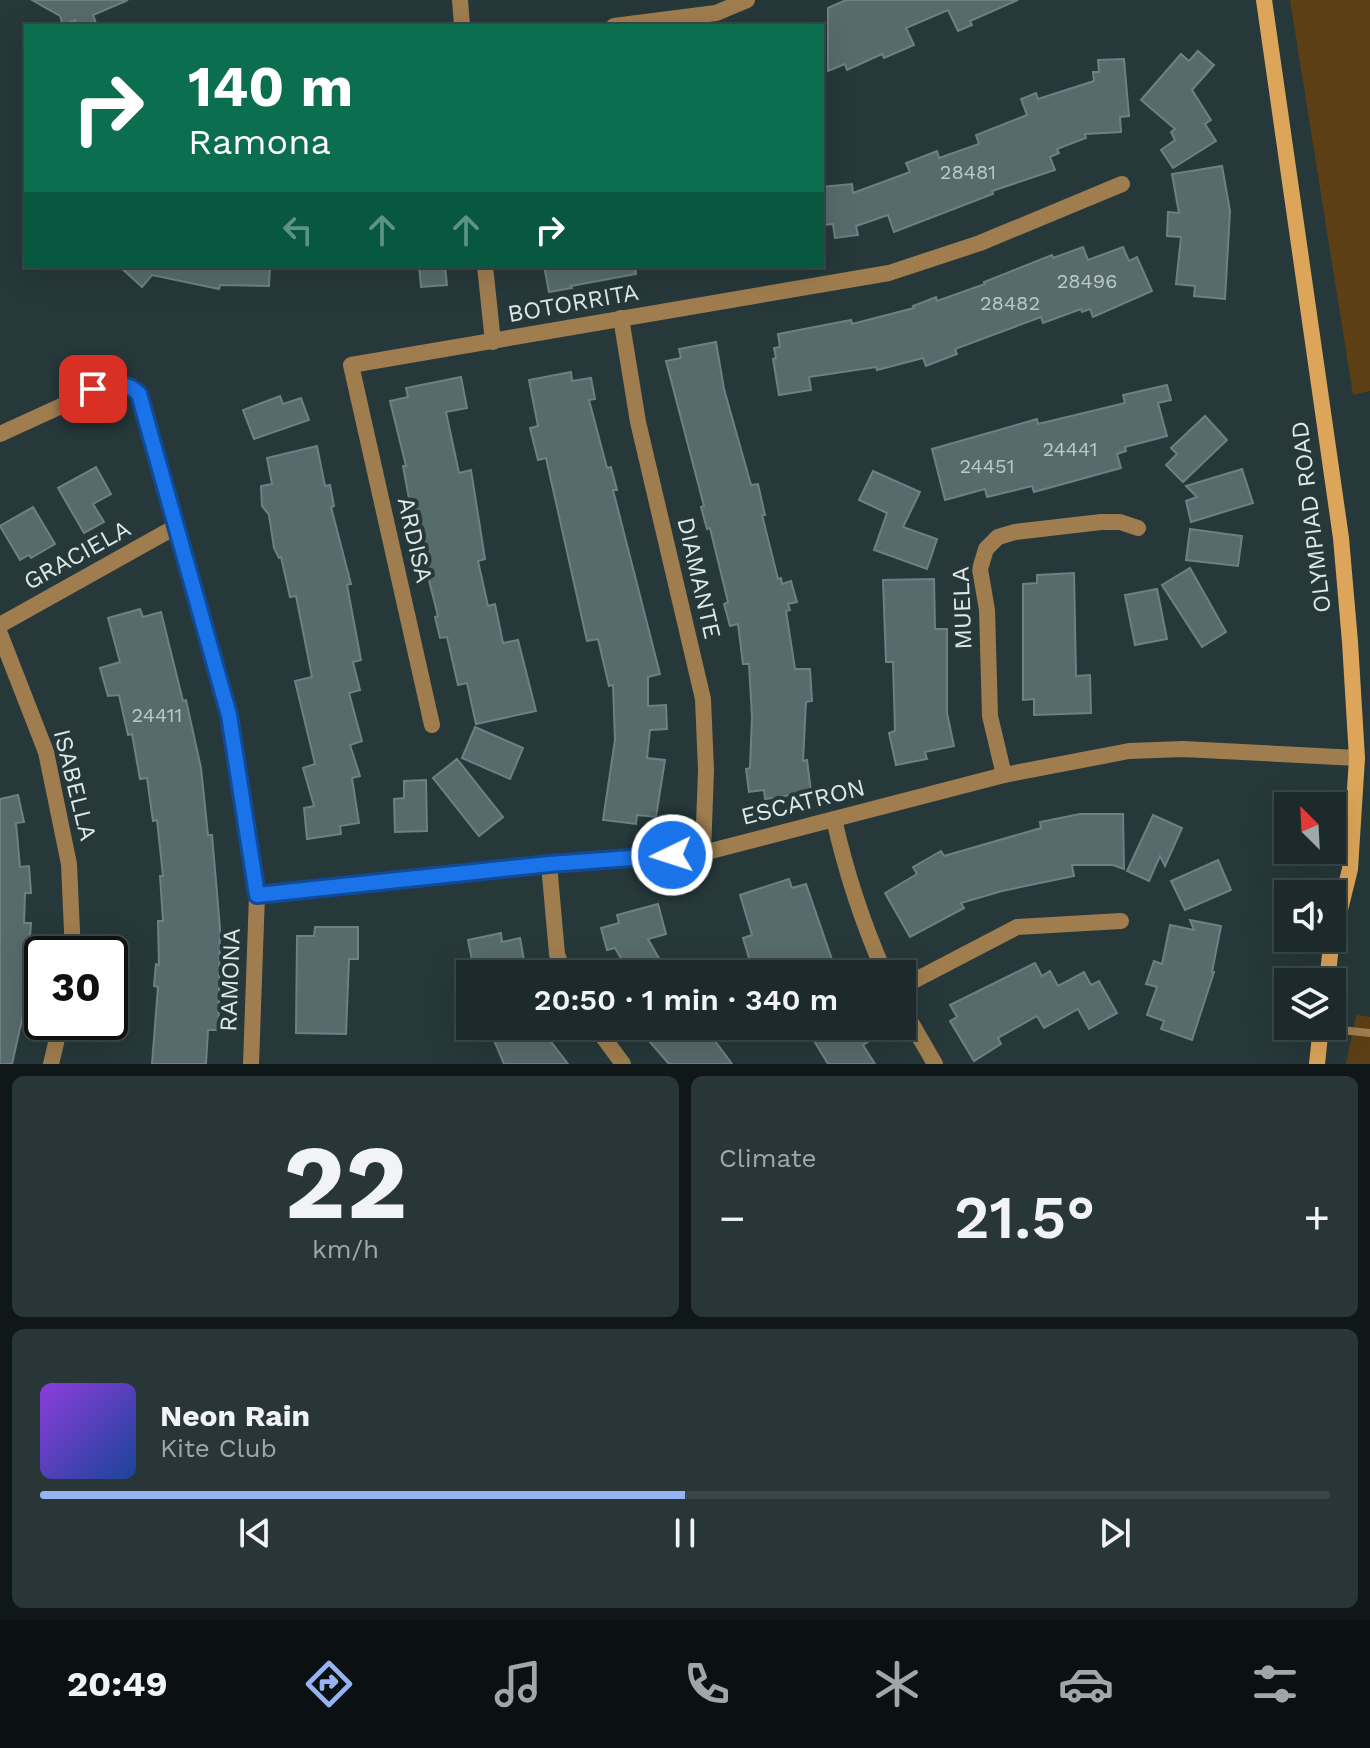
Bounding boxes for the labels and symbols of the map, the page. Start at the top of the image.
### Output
house number: 28481 [940,160,996,184]
house number: 28496 [1057,269,1117,293]
street label: BOTORRITA [505,278,641,328]
house number: 28482 [980,291,1040,315]
pin [59,355,127,423]
street label: OLYMPIAD ROAD [1285,420,1337,614]
house number: 24441 [1042,437,1098,461]
house number: 24451 [960,454,1014,478]
street label: ARDISA [392,494,438,586]
street label: GRACIELA [19,514,135,596]
street label: DIAMANTE [671,514,727,642]
street label: MUELA [947,566,977,650]
house number: 24411 [132,703,182,727]
street label: ISABELLA [48,726,102,844]
street label: ESCATRON [738,773,868,831]
north arrow [1274,792,1346,864]
position arrow [630,813,714,897]
street label: RAMONA [214,928,246,1032]
speed limit sign: 30 [24,936,128,1040]

